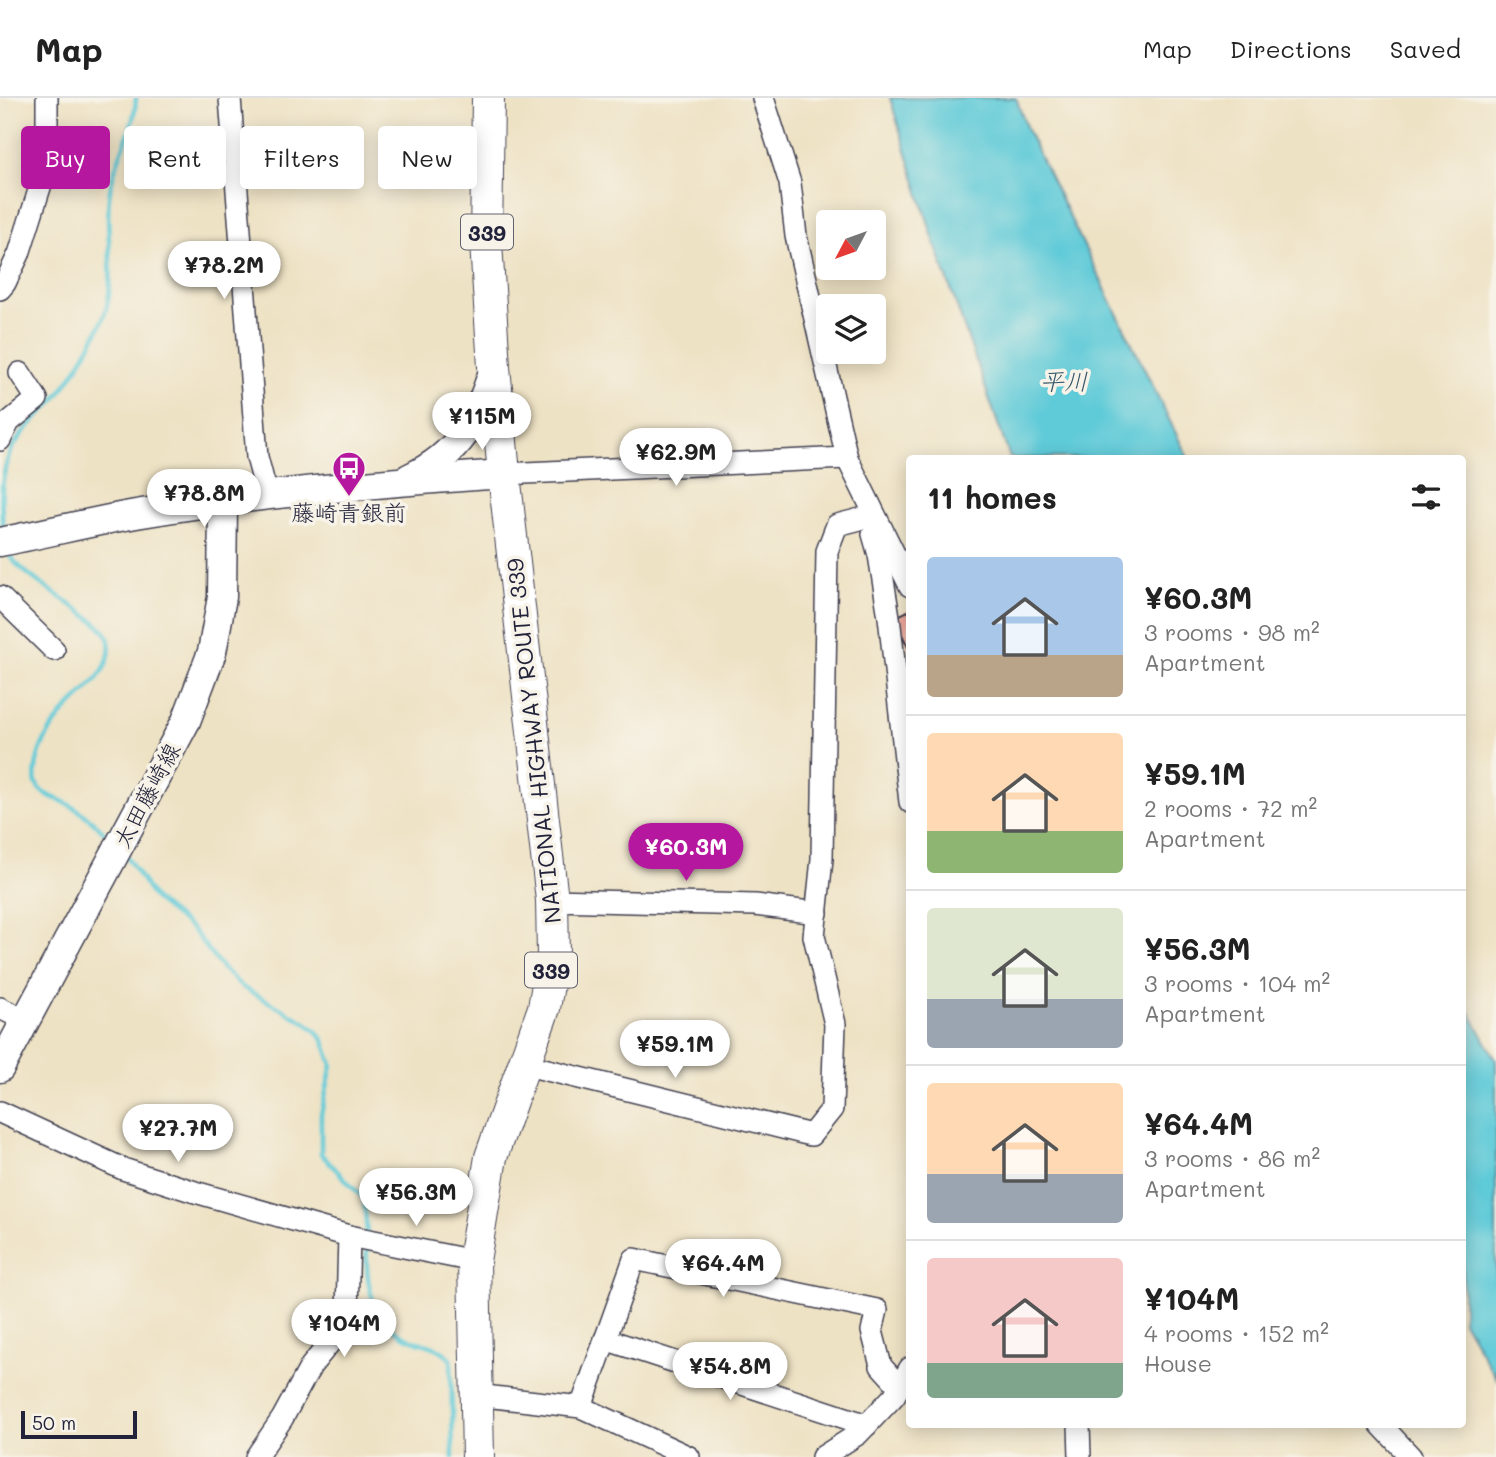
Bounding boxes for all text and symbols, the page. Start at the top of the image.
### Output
text: Map [35,27,103,70]
text: Map [1143,33,1192,64]
text: Directions [1230,33,1352,64]
text: Saved [1390,33,1461,64]
chip: Buy [21,126,110,189]
chip: Rent [124,126,226,189]
chip: Filters [240,126,364,189]
chip: New [378,126,477,189]
north arrow [816,210,886,280]
map controls [816,210,886,364]
road number: 339 [461,214,513,250]
pin: ¥78.2M [167,242,281,301]
text: ¥78.2M [184,249,264,279]
button: layers [816,294,886,364]
water label: 平川 [1040,365,1088,396]
pin: ¥115M [433,392,531,452]
text: ¥115M [448,400,516,430]
pin: ¥62.9M [619,428,733,488]
text: ¥62.9M [635,436,717,466]
bus stop icon: 藤崎青銀前 [330,449,368,498]
pin: ¥78.8M [147,470,261,529]
text: ¥78.8M [163,477,245,507]
text: 11 homes [927,477,1057,517]
icon: filters [1407,478,1445,516]
place label: 藤崎青銀前 [292,497,407,527]
street label: NATIONAL HIGHWAY ROUTE 339 [499,557,567,925]
text: ¥60.3M [1144,577,1253,617]
icon: home [983,585,1067,669]
text: 3 rooms · 98 m² [1144,617,1320,647]
text: Apartment [1144,647,1266,677]
street label: 太田藤崎線 [106,737,186,853]
text: ¥59.1M [1144,753,1246,793]
icon: home [983,761,1067,845]
text: 2 rooms · 72 m² [1144,793,1317,823]
text: Apartment [1144,823,1266,853]
pin: ¥60.3M [629,824,743,883]
text: ¥60.3M [644,831,728,861]
text: ¥56.3M [1144,928,1251,968]
icon: home [983,936,1067,1020]
road number: 339 [525,952,577,988]
text: 3 rooms · 104 m² [1144,968,1330,998]
text: Apartment [1144,998,1266,1028]
pin: ¥59.1M [618,1020,732,1080]
text: ¥59.1M [636,1028,714,1058]
text: ¥64.4M [1144,1103,1253,1143]
pin: ¥27.7M [121,1104,235,1164]
icon: home [983,1111,1067,1195]
text: ¥27.7M [138,1112,218,1142]
text: 3 rooms · 86 m² [1144,1143,1320,1173]
pin: ¥56.3M [359,1168,473,1228]
text: Apartment [1144,1173,1266,1203]
text: ¥56.3M [375,1176,457,1206]
pin: ¥64.4M [666,1240,780,1299]
text: ¥64.4M [681,1247,765,1277]
text: ¥104M [1144,1278,1240,1318]
icon: home [983,1286,1067,1370]
pin: ¥104M [295,1300,393,1359]
text: ¥104M [307,1307,381,1337]
text: 4 rooms · 152 m² [1144,1318,1329,1348]
pin: ¥54.8M [673,1342,787,1402]
text: House [1144,1348,1212,1378]
text: ¥54.8M [688,1350,772,1380]
scale bar [21,1408,136,1440]
text: 50 m [32,1410,76,1435]

